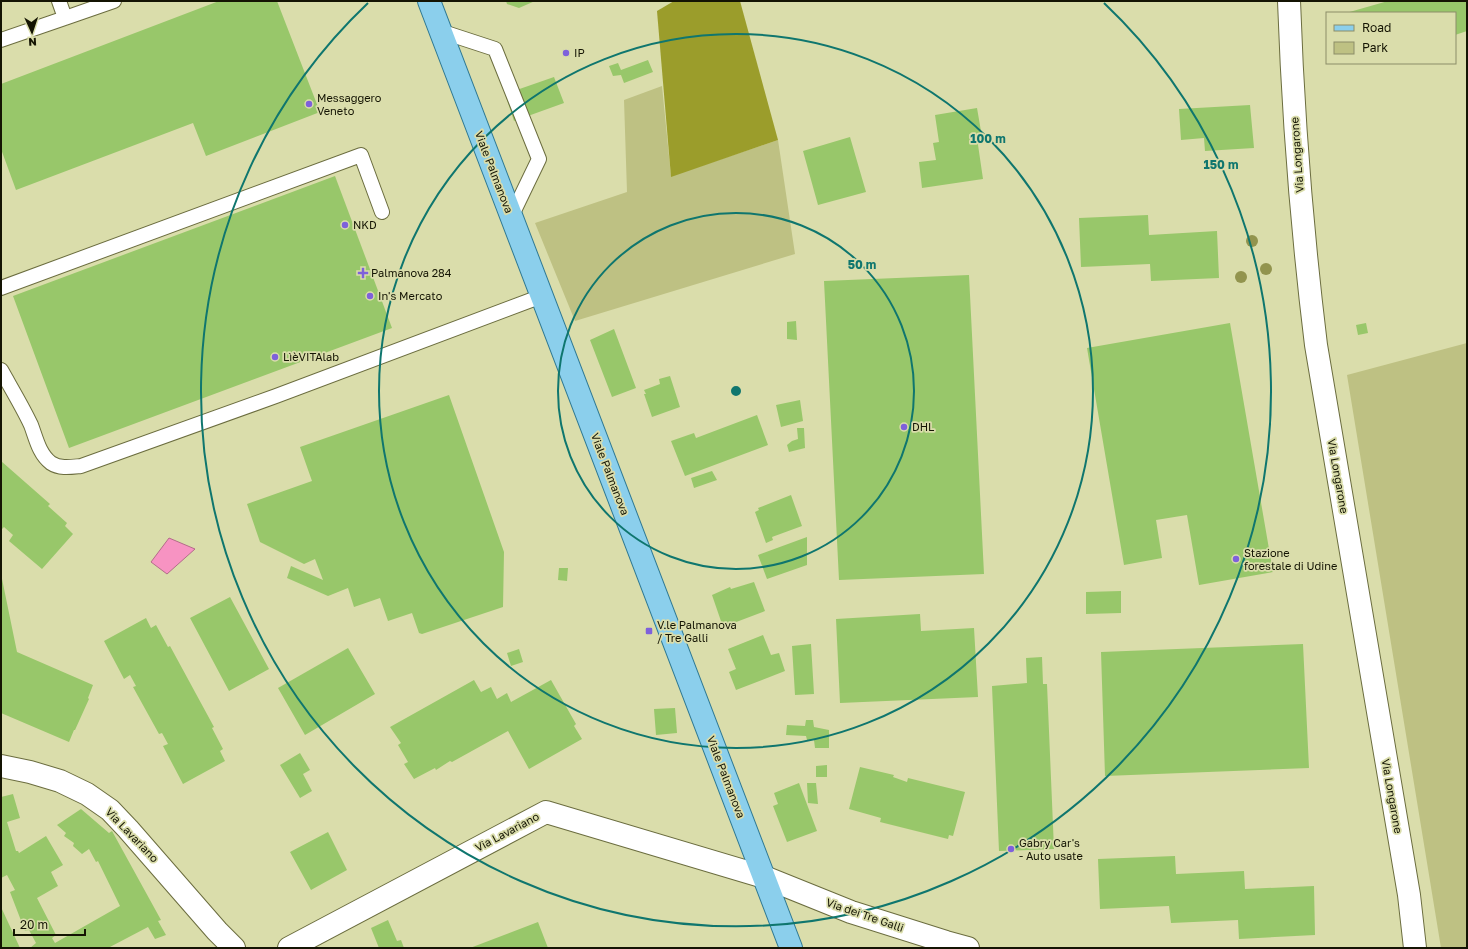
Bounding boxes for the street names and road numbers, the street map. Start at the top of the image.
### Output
street label: Via Longarone [1287,117,1306,193]
street label: Viale Palmanova [473,129,516,215]
street label: Viale Palmanova [589,431,632,517]
street label: Via Longarone [1326,438,1351,514]
street label: Viale Palmanova [705,734,748,820]
street label: Via Longarone [1380,758,1405,834]
street label: Via Lavariano [103,805,162,865]
street label: Via Lavariano [473,809,541,854]
street label: Via dei Tre Galli [825,895,906,934]

